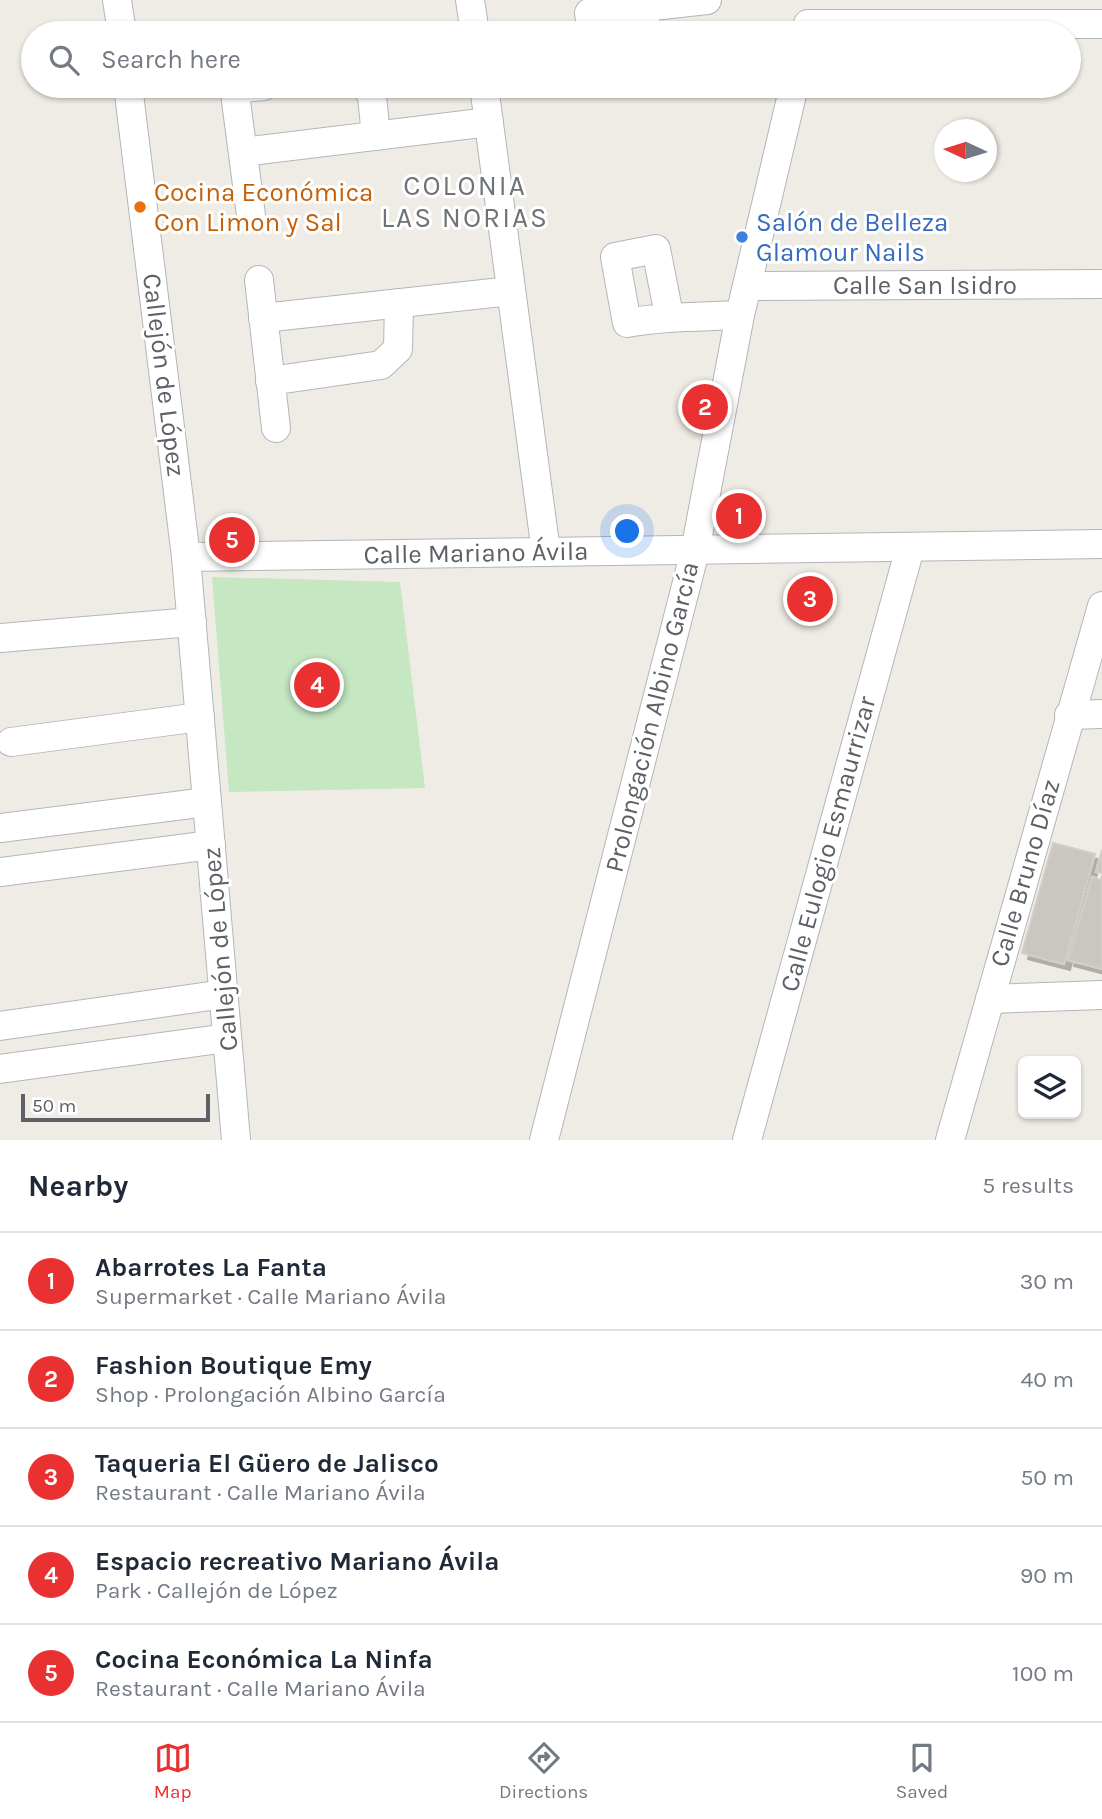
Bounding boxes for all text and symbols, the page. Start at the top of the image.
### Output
search box [21,21,1081,98]
icon: search [45,41,83,79]
text: Search here [101,44,241,75]
north arrow [934,119,997,182]
district label: COLONIA LAS NORIAS [381,169,549,234]
place label: Cocina Económica Con Limon y Sal [154,177,373,238]
marker: Cocina Económica Con Limon y Sal [132,199,148,215]
place label: Salón de Belleza Glamour Nails [756,207,948,268]
marker: Salón de Belleza Glamour Nails [734,229,750,245]
street label: Calle San Isidro [833,270,1017,301]
street label: Callejón de López [136,272,192,478]
pin: 2 [682,381,728,433]
pin: 1 [716,490,762,542]
pin: 5 [209,514,255,566]
your location [610,514,644,548]
street label: Calle Mariano Ávila [363,535,589,570]
street label: Prolongación Albino García [598,559,706,875]
pin: 3 [787,573,833,625]
pin: 4 [294,659,340,711]
street label: Calle Eulogio Esmaurrizar [774,692,882,995]
street label: Calle Bruno Díaz [983,776,1067,970]
street label: Callejón de López [196,846,244,1052]
map controls [1018,1056,1081,1119]
button: layers [1018,1056,1081,1119]
scale bar [21,1091,210,1123]
text: 50 m [32,1095,76,1117]
text: Nearby [28,1168,128,1204]
text: 5 results [982,1172,1074,1199]
text: Abarrotes La Fanta [95,1252,327,1283]
text: 1 [47,1268,55,1295]
text: 30 m [1020,1268,1074,1295]
text: Supermarket · Calle Mariano Ávila [95,1283,446,1310]
text: Fashion Boutique Emy [95,1350,372,1381]
text: 2 [44,1366,58,1393]
text: 40 m [1021,1366,1074,1393]
text: Shop · Prolongación Albino García [95,1381,446,1408]
text: Taqueria El Güero de Jalisco [95,1448,439,1479]
text: 3 [44,1464,58,1491]
text: 50 m [1020,1464,1074,1491]
text: Restaurant · Calle Mariano Ávila [95,1479,426,1506]
text: Espacio recreativo Mariano Ávila [95,1546,499,1577]
text: 4 [44,1562,58,1589]
text: 90 m [1020,1562,1074,1589]
text: Park · Callejón de López [95,1577,338,1604]
text: Cocina Económica La Ninfa [95,1644,433,1675]
text: 5 [44,1660,58,1687]
text: 100 m [1012,1660,1074,1687]
text: Restaurant · Calle Mariano Ávila [95,1675,426,1702]
tab: Map [154,1739,192,1803]
tab: Directions [499,1739,588,1803]
tab: Saved [896,1739,948,1803]

